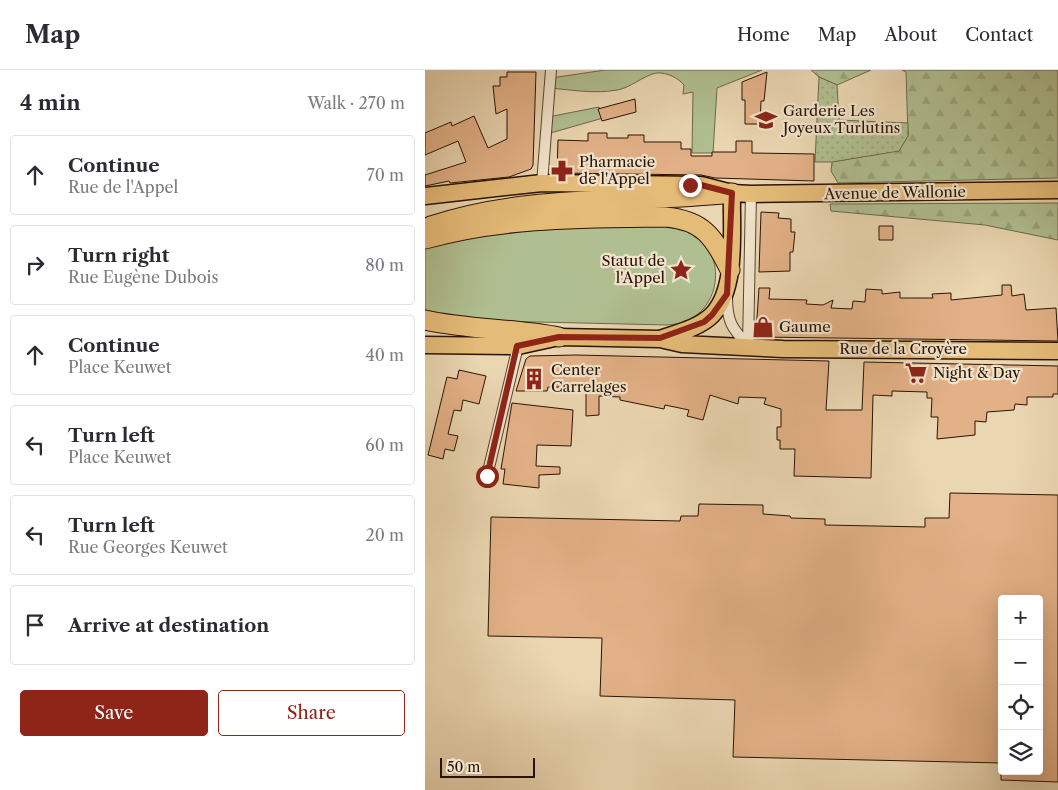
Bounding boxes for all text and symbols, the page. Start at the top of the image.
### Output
text: Map [25,20,80,49]
text: Home [737,24,790,46]
text: Map [818,24,856,46]
text: About [884,24,937,46]
text: Contact [965,24,1033,46]
text: 4 min [20,90,81,115]
text: Walk · 270 m [307,93,405,113]
place label: Garderie Les Joyeux Turlutins [781,101,900,137]
school or university icon: Garderie Les Joyeux Turlutins [753,107,779,133]
place label: Pharmacie de l'Appel [579,152,655,188]
text: Continue [68,154,160,177]
pharmacy icon: Pharmacie de l'Appel [549,158,575,184]
icon: ahead [21,161,49,189]
text: 70 m [367,165,404,185]
route end [679,174,702,197]
text: Rue de l'Appel [68,177,178,197]
street label: Avenue de Wallonie [823,182,966,203]
text: Turn right [68,244,169,267]
icon: right [21,251,49,279]
place label: Statut de l'Appel [601,251,666,287]
text: 80 m [365,255,404,275]
place icon: Statut de l'Appel [668,257,694,283]
text: Rue Eugène Dubois [68,267,218,287]
shop icon: Gaume [750,314,776,340]
place label: Gaume [779,317,831,336]
text: Continue [68,334,160,357]
street label: Rue de la Croyère [839,339,967,358]
icon: ahead [21,341,49,369]
text: 40 m [365,345,404,365]
text: Place Keuwet [68,357,171,377]
place label: Center Carrelages [551,360,626,396]
supermarket icon: Night & Day [903,360,929,386]
place label: Night & Day [933,363,1021,382]
building icon: Center Carrelages [521,366,547,392]
text: Turn left [68,424,155,447]
icon: left [21,431,49,459]
text: 60 m [365,435,404,455]
text: Place Keuwet [68,447,171,467]
route start [476,465,499,488]
text: Turn left [68,514,155,537]
icon: left [21,521,49,549]
text: 20 m [365,525,404,545]
text: Rue Georges Keuwet [68,537,228,557]
map controls [998,595,1043,775]
button: + [998,595,1043,640]
icon: arrive [21,611,49,639]
text: Arrive at destination [68,614,269,637]
button: − [998,640,1043,685]
button: locate [998,685,1043,730]
button: Save [20,690,208,736]
button: Share [218,690,405,736]
button: layers [998,730,1043,775]
scale bar [440,755,535,778]
text: 50 m [447,758,480,776]

